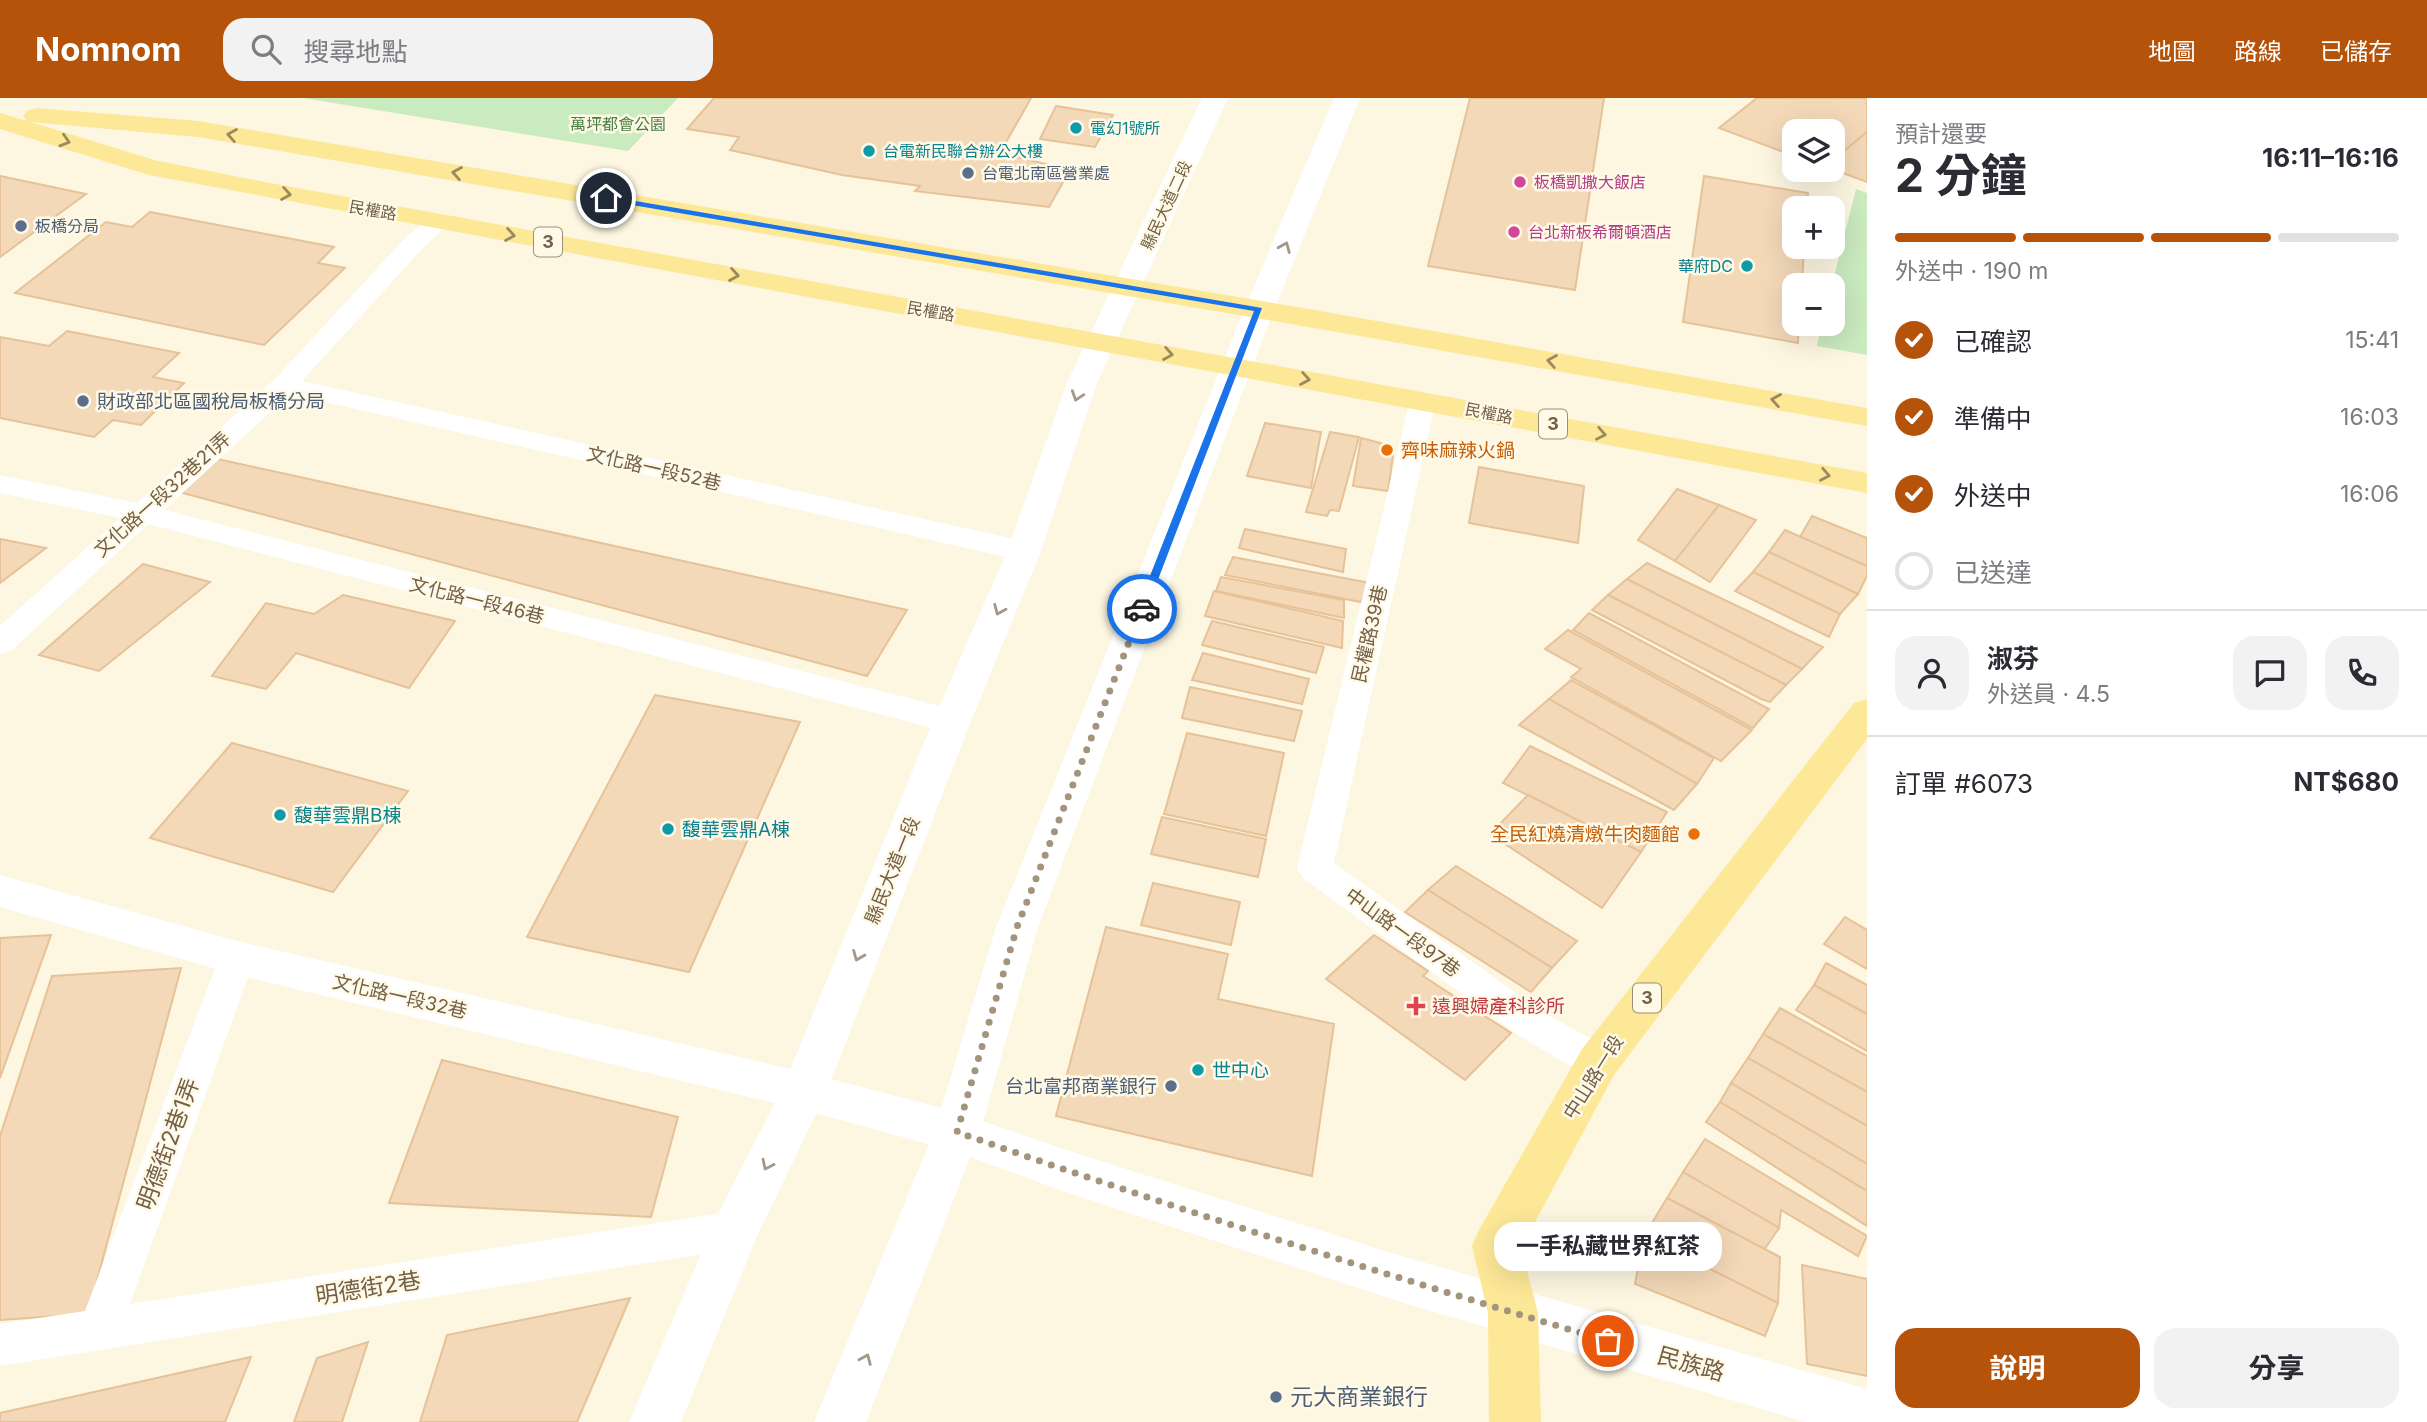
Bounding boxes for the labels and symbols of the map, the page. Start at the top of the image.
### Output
park label: 萬坪都會公園 [570,114,666,134]
place label: 電幻1號所 [1090,118,1161,138]
marker: 電幻1號所 [1068,120,1084,136]
one-way arrow [226,128,238,143]
one-way arrow [59,133,71,148]
place label: 台電新民聯合辦公大樓 [883,141,1043,161]
marker: 台電新民聯合辦公大樓 [861,143,877,159]
street label: 縣民大道二段 [1137,157,1195,253]
place label: 台電北南區營業處 [982,163,1110,183]
marker: 台電北南區營業處 [960,165,976,181]
one-way arrow [451,166,462,181]
pin [576,168,636,228]
place label: 板橋凱撒大飯店 [1534,172,1646,192]
marker: 板橋凱撒大飯店 [1512,174,1528,190]
one-way arrow [280,186,292,201]
street label: 民權路 [348,196,398,224]
place label: 板橋分局 [35,216,99,236]
marker: 板橋分局 [13,218,29,234]
place label: 台北新板希爾頓酒店 [1528,222,1672,242]
marker: 台北新板希爾頓酒店 [1506,224,1522,240]
one-way arrow [504,227,516,242]
road number: 3 [534,228,562,257]
one-way arrow [1277,242,1291,254]
place label: 華府DC [1678,256,1733,276]
marker: 華府DC [1739,258,1755,274]
one-way arrow [728,267,740,282]
street label: 民權路 [906,297,956,325]
one-way arrow [1162,346,1174,361]
one-way arrow [1546,354,1558,369]
one-way arrow [1299,371,1311,386]
one-way arrow [1071,389,1085,402]
place label: 財政部北區國稅局板橋分局 [97,390,325,413]
marker: 財政部北區國稅局板橋分局 [75,393,91,409]
one-way arrow [1770,394,1782,409]
street label: 民權路 [1464,399,1514,427]
road number: 3 [1539,410,1567,438]
one-way arrow [1595,425,1607,440]
street label: 文化路一段32巷21弄 [89,427,235,562]
place label: 齊味麻辣火鍋 [1401,439,1515,462]
street label: 文化路一段52巷 [584,442,723,495]
marker: 齊味麻辣火鍋 [1379,442,1395,458]
one-way arrow [1819,467,1831,482]
street label: 文化路一段46巷 [407,573,547,628]
courier [1107,574,1177,644]
street label: 民權路39巷 [1347,583,1392,685]
one-way arrow [993,602,1007,615]
place label: 馥華雲鼎B棟 [294,804,401,827]
marker: 馥華雲鼎B棟 [272,807,288,823]
street label: 縣民大道一段 [860,813,924,927]
place label: 馥華雲鼎A棟 [682,818,790,841]
marker: 馥華雲鼎A棟 [660,821,676,837]
place label: 全民紅燒清燉牛肉麵館 [1490,823,1680,846]
marker: 全民紅燒清燉牛肉麵館 [1686,826,1702,842]
street label: 中山路一段97巷 [1341,883,1465,982]
one-way arrow [852,950,866,962]
street label: 文化路一段32巷 [330,970,469,1023]
road number: 3 [1633,984,1661,1013]
place label: 遠興婦產科診所 [1432,995,1565,1018]
marker: 遠興婦產科診所 [1406,996,1426,1016]
street label: 中山路一段 [1558,1031,1628,1124]
place label: 世中心 [1212,1059,1269,1082]
marker: 世中心 [1190,1062,1206,1078]
street label: 明德街2巷1弄 [131,1074,205,1214]
place label: 台北富邦商業銀行 [1005,1075,1157,1098]
marker: 台北富邦商業銀行 [1163,1078,1179,1094]
one-way arrow [762,1158,776,1170]
callout: 一手私藏世界紅茶 [1494,1222,1722,1271]
street label: 明德街2巷 [313,1266,423,1310]
pin [1578,1311,1638,1371]
street label: 民族路 [1654,1341,1728,1387]
one-way arrow [857,1354,871,1366]
place label: 元大商業銀行 [1290,1383,1428,1411]
marker: 元大商業銀行 [1268,1389,1284,1405]

